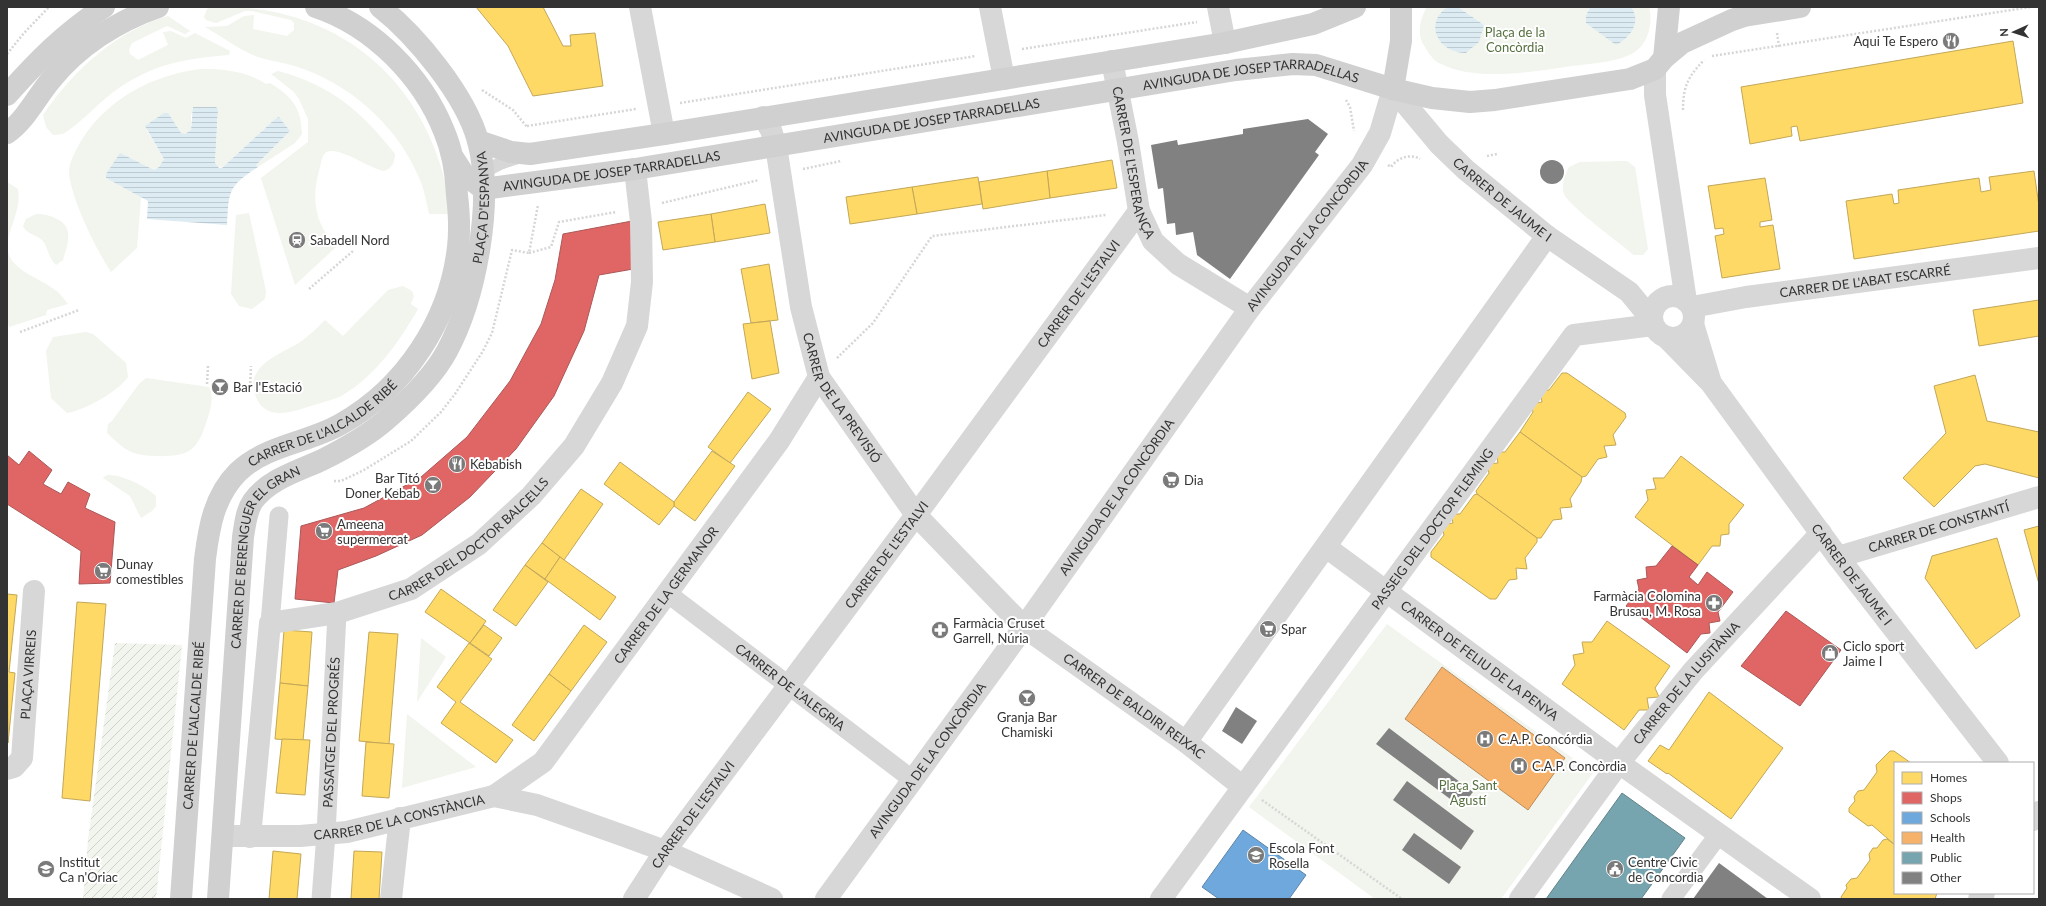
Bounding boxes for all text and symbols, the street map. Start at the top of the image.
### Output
north arrow [1994,12,2034,52]
park label: Plaça de la Concòrdia [1485,24,1545,55]
text: N [1997,28,2010,37]
restaurant icon: Aqui Te Espero [1941,31,1961,51]
place label: Aqui Te Espero [1853,33,1938,49]
street label: AVINGUDA DE JOSEP TARRADELLAS [1142,56,1361,93]
street label: CARRER DE L'ESPERANÇA [1109,85,1159,241]
street label: AVINGUDA DE JOSEP TARRADELLAS [822,94,1041,146]
street label: AVINGUDA DE JOSEP TARRADELLAS [502,147,721,194]
street label: PLAÇA D'ESPANYA [469,150,492,265]
street label: CARRER DE JAUME I [1450,154,1555,245]
street label: AVINGUDA DE LA CONCÒRDIA [1243,156,1372,314]
station icon: Sabadell Nord [287,230,307,250]
place label: Sabadell Nord [310,232,390,248]
street label: CARRER DE L'ESTALVI [1034,237,1123,351]
street label: CARRER DE L'ABAT ESCARRÉ [1779,262,1952,300]
street label: CARRER DE LA PREVISIÓ [800,331,885,466]
bar icon: Bar l'Estació [210,377,230,397]
street label: CARRER DE L'ALCALDE RIBÉ [244,377,400,470]
place label: Bar l'Estació [233,379,302,395]
street label: AVINGUDA DE LA CONCÒRDIA [1055,415,1177,578]
street label: PASSEIG DEL DOCTOR FLEMING [1368,445,1497,612]
restaurant icon: Kebabish [447,454,467,474]
place label: Kebabish [470,456,522,472]
street label: CARRER DE BERENGUER EL GRAN [227,462,303,649]
place label: Bar Titó Doner Kebab [345,470,420,501]
supermarket icon: Dia [1161,470,1181,490]
place label: Dia [1184,472,1203,488]
street label: CARRER DEL DOCTOR BALCELLS [386,474,552,604]
bar icon: Bar Titó Doner Kebab [423,475,443,495]
street label: CARRER DE L'ESTALVI [841,498,932,611]
street label: CARRER DE CONSTANTÍ [1866,498,2012,556]
place label: Ameena supermercat [337,516,408,547]
street label: CARRER DE JAUME I [1808,520,1896,628]
supermarket icon: Ameena supermercat [314,521,334,541]
street label: CARRER DE LA GERMANOR [610,522,722,667]
place label: Dunay comestibles [116,556,184,587]
supermarket icon: Dunay comestibles [93,561,113,581]
place label: Farmàcia Colomina Brusau, M. Rosa [1593,588,1701,619]
pharmacy icon: Farmàcia Colomina Brusau, M. Rosa [1704,593,1724,613]
street label: CARRER DE FELIU DE LA PENYA [1398,597,1562,724]
place label: Farmàcia Cruset Garrell, Núria [953,615,1045,646]
street label: CARRER DE LA LUSITÀNIA [1629,618,1743,747]
supermarket icon: Spar [1258,619,1278,639]
pharmacy icon: Farmàcia Cruset Garrell, Núria [930,620,950,640]
place label: Spar [1281,621,1307,637]
street label: PLAÇA VIRREIS [17,629,39,720]
place label: Ciclo sport Jaime I [1843,638,1905,669]
street label: CARRER DE L'ALEGRIA [732,640,849,734]
street label: CARRER DE L'ALCALDE RIBÉ [179,641,207,810]
shop icon: Ciclo sport Jaime I [1820,643,1840,663]
street label: CARRER DE BALDIRI REIXAC [1060,649,1209,762]
street label: PASSATGE DEL PROGRÉS [319,657,343,808]
street label: AVINGUDA DE LA CONCÒRDIA [865,679,989,841]
bar icon: Granja Bar Chamiski [1017,688,1037,708]
place label: Granja Bar Chamiski [997,709,1057,740]
hospital icon: C.A.P. Concórdia [1475,729,1495,749]
place label: C.A.P. Concórdia [1498,731,1593,747]
hospital icon: C.A.P. Concòrdia [1509,756,1529,776]
street label: CARRER DE L'ESTALVI [648,757,738,871]
place label: C.A.P. Concòrdia [1532,758,1627,774]
legend [1894,762,2034,894]
text: Homes [1930,770,1967,785]
park label: Plaça Sant Agustí [1439,777,1498,808]
text: Shops [1930,790,1962,805]
street label: CARRER DE LA CONSTÀNCIA [313,791,486,843]
text: Schools [1930,810,1971,825]
text: Health [1930,830,1965,845]
place label: Escola Font Rosella [1269,840,1335,871]
school or university icon: Escola Font Rosella [1246,845,1266,865]
text: Public [1930,850,1962,865]
place label: Institut Ca n'Oriac [59,854,118,885]
place label: Centre Civic de Concordia [1628,854,1703,885]
school or university icon: Institut Ca n'Oriac [36,859,56,879]
public building icon: Centre Civic de Concordia [1605,859,1625,879]
text: Other [1930,870,1962,885]

